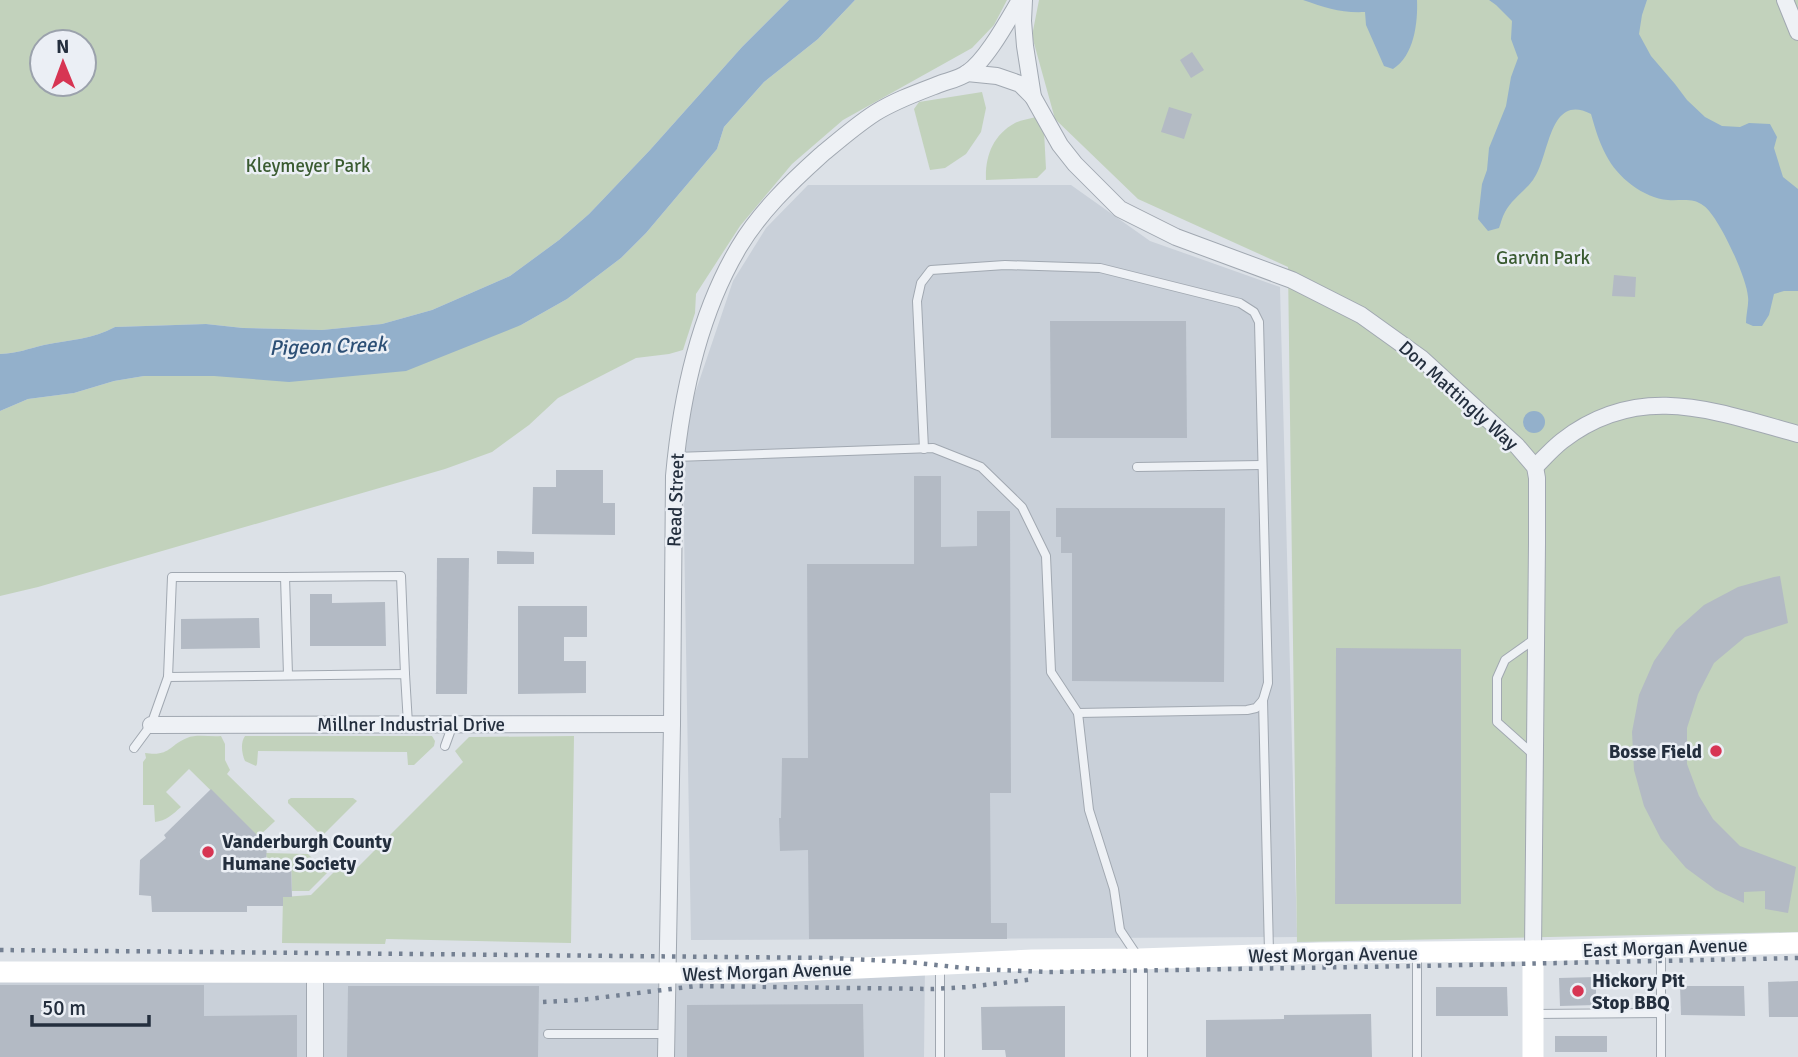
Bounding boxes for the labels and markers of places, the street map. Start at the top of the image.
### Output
place label: Bosse Field [1609,740,1702,764]
marker: Bosse Field [1708,743,1724,759]
place label: Vanderburgh County Humane Society [222,830,392,876]
marker: Vanderburgh County Humane Society [200,844,216,860]
place label: Hickory Pit Stop BBQ [1592,969,1685,1015]
marker: Hickory Pit Stop BBQ [1570,983,1586,999]

